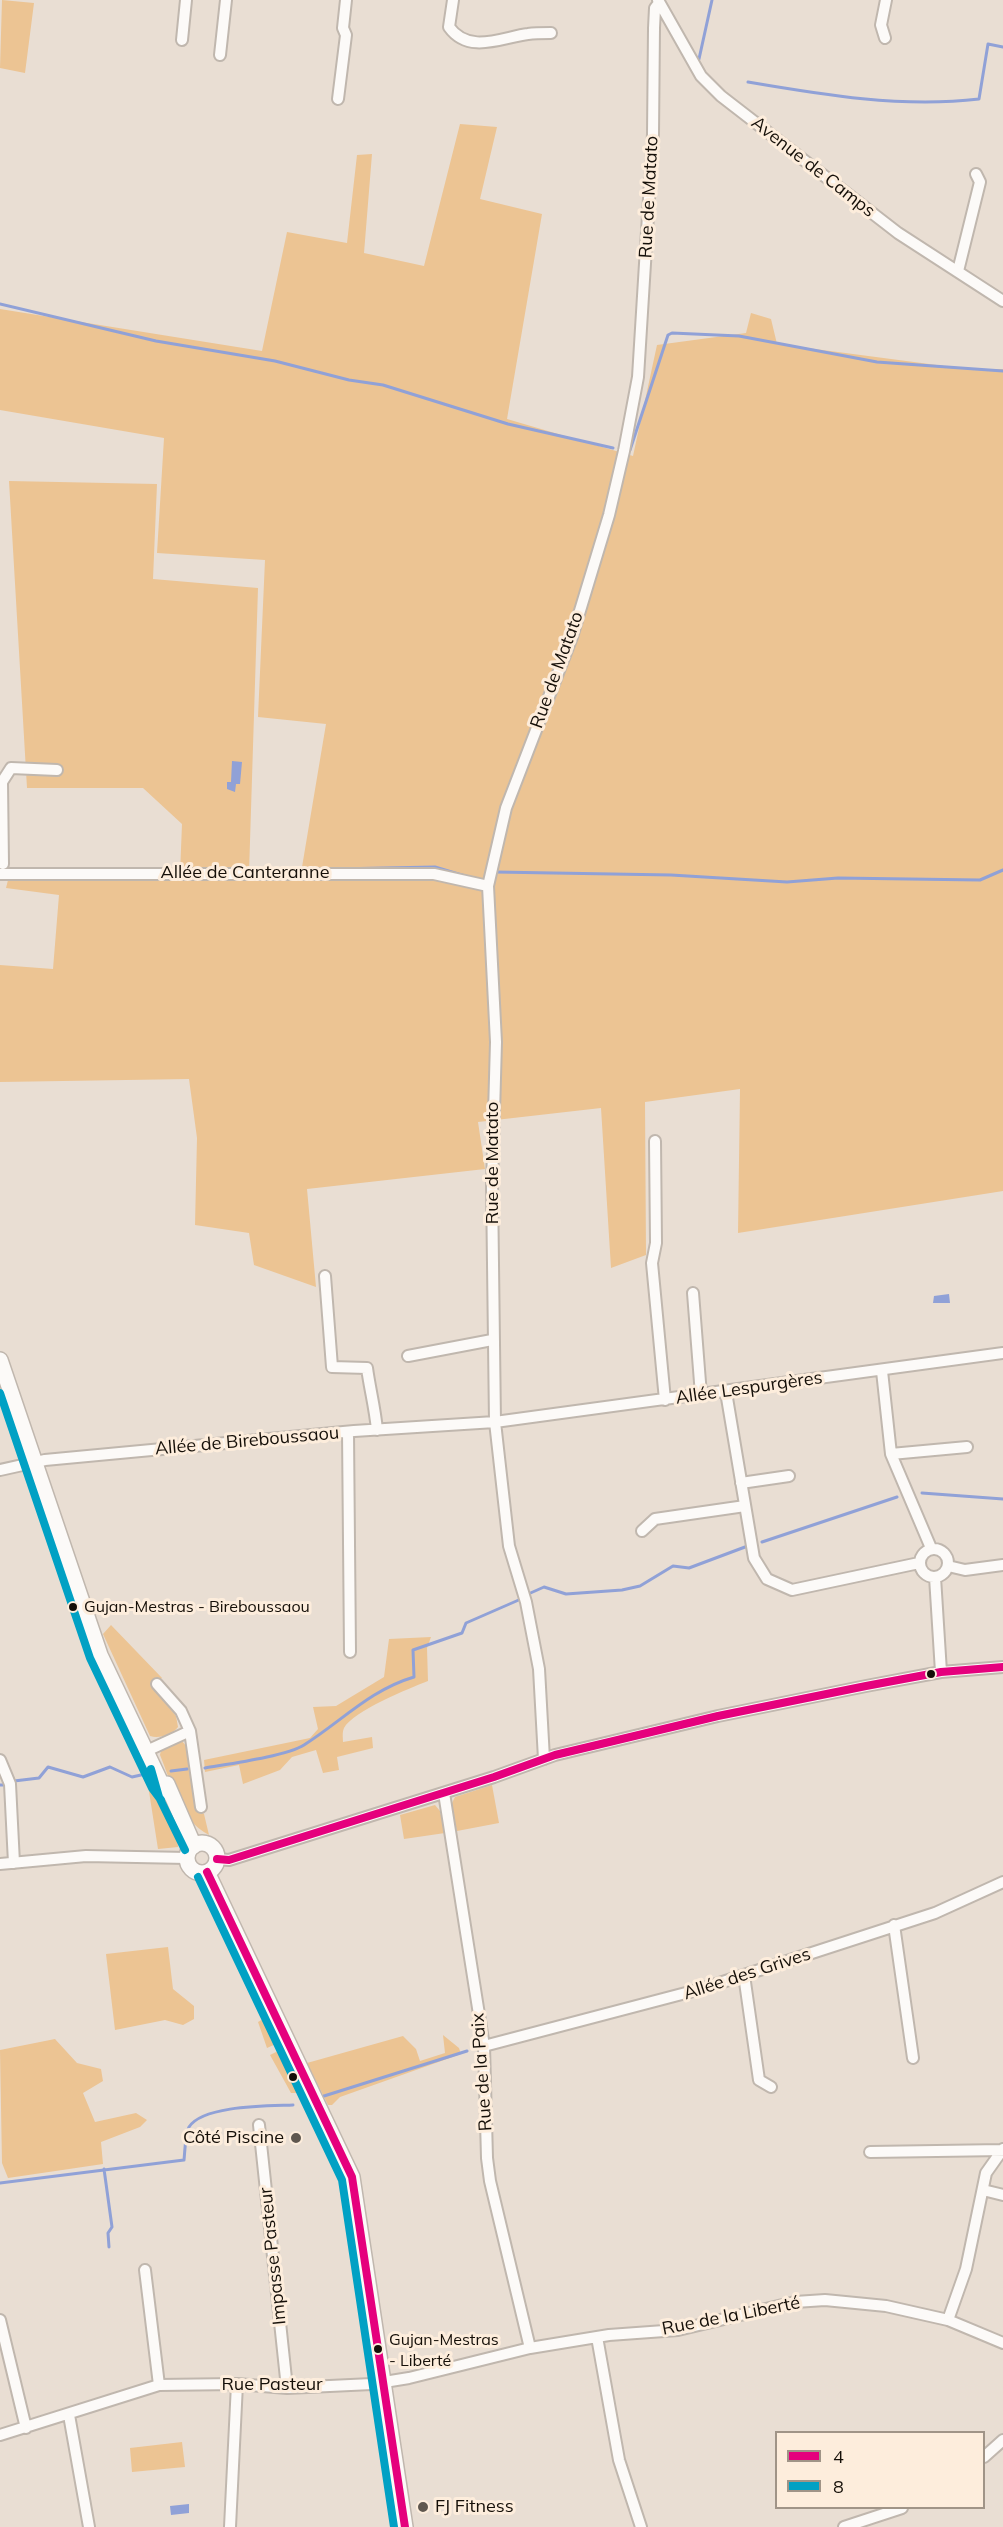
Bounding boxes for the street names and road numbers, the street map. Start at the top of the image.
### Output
street label: Avenue de Camps [747,112,879,222]
street label: Rue de Matato [635,135,663,259]
street label: Rue de Matato [526,609,588,731]
street label: Allée de Canteranne [161,862,329,884]
street label: Rue de Matato [482,1102,504,1224]
street label: Allée Lespurgères [674,1367,824,1409]
street label: Allée de Bireboussaou [154,1422,340,1460]
street label: Allée des Grives [681,1943,813,2005]
street label: Rue de la Paix [467,2012,497,2132]
street label: Impasse Pasteur [255,2186,291,2326]
street label: Rue de la Liberté [660,2292,802,2340]
street label: Rue Pasteur [221,2374,323,2396]

